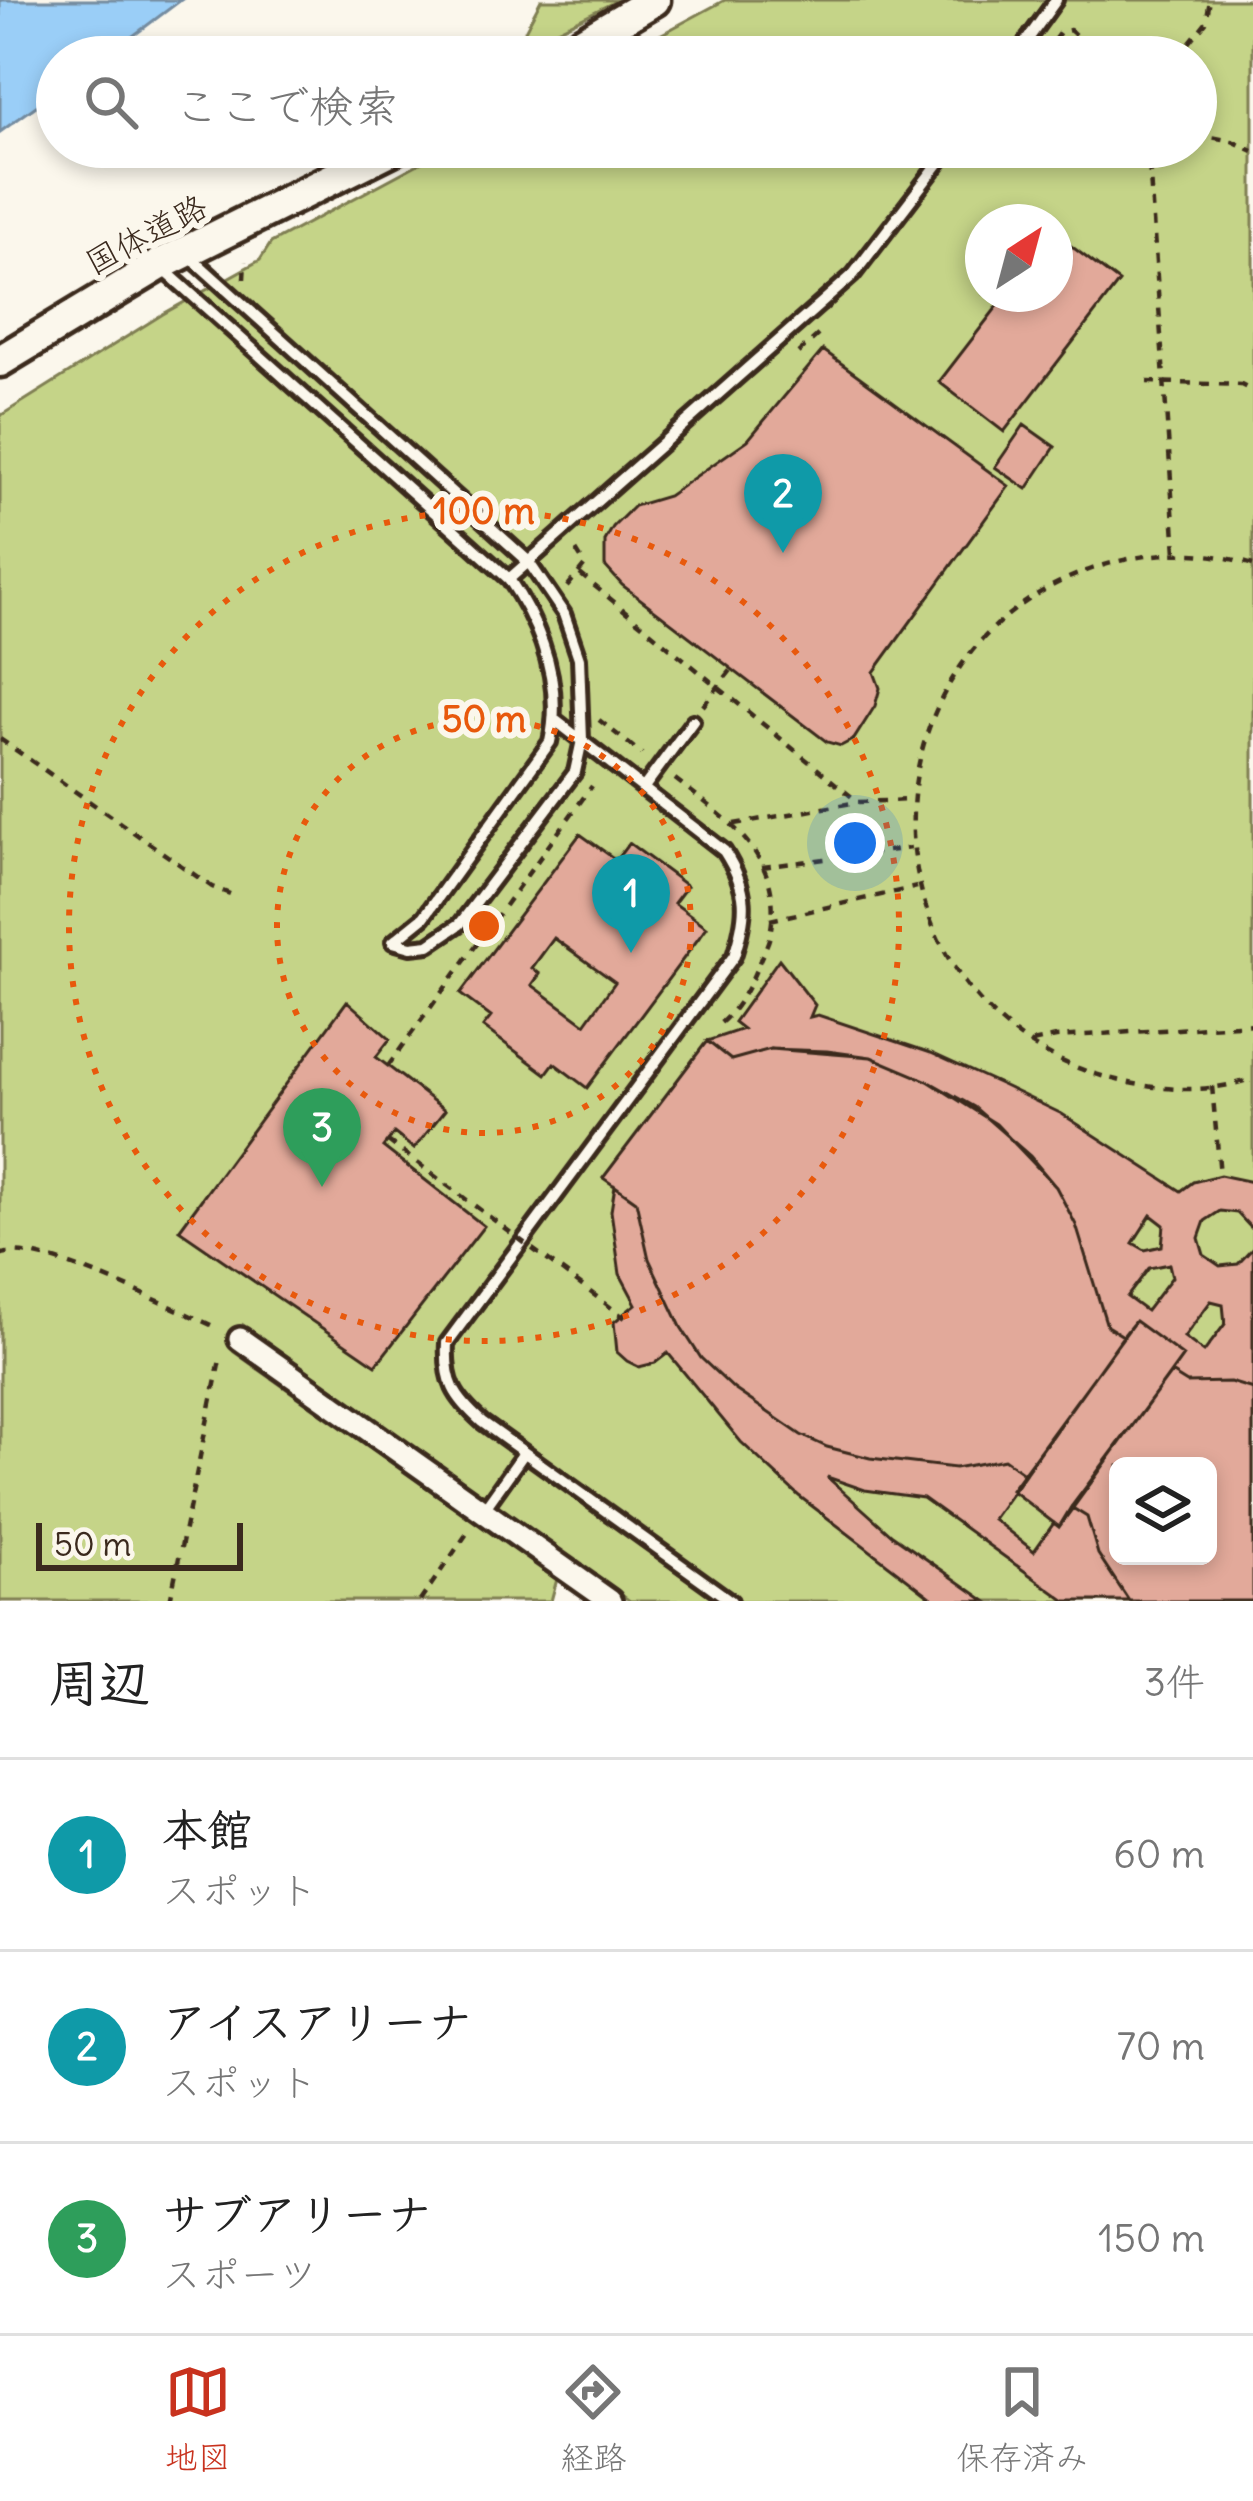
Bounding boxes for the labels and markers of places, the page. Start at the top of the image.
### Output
pin: 2 [744,454,822,553]
pin: 1 [592,854,670,953]
centre of rings [463,905,505,947]
pin: 3 [283,1088,361,1187]

